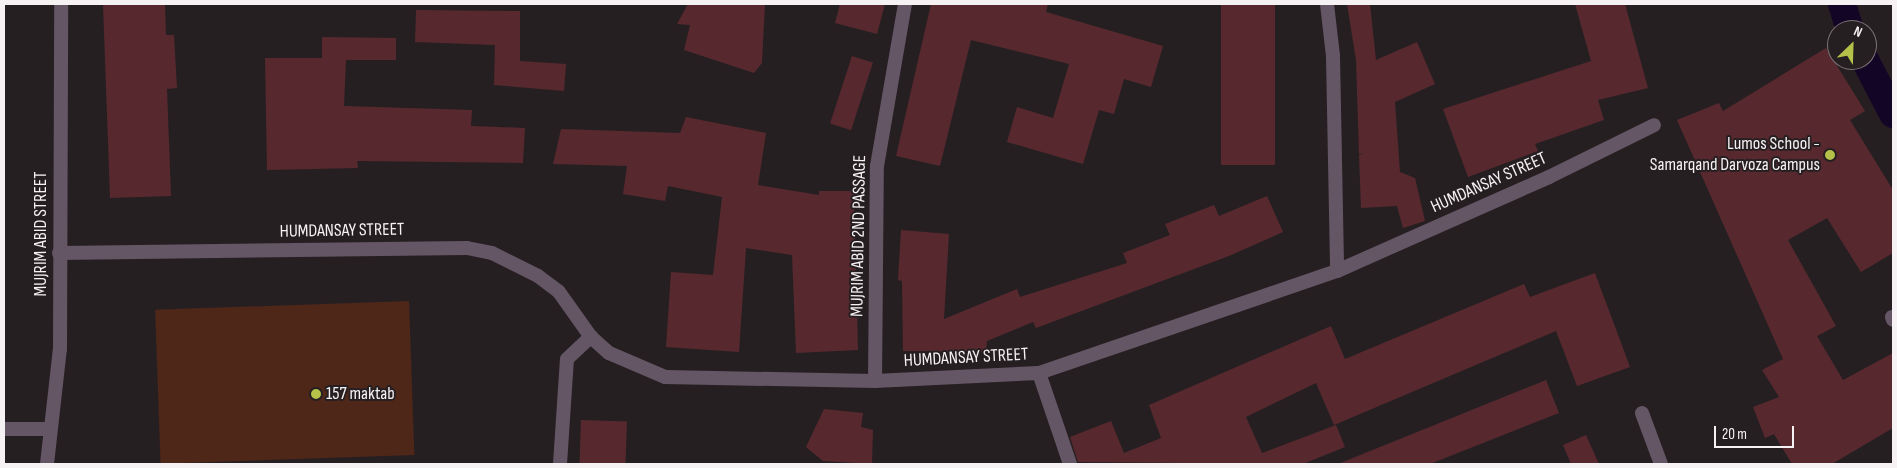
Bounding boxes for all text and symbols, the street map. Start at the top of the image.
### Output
north arrow [1827,20,1877,70]
text: N [1851,22,1865,41]
place label: Lumos School - Samarqand Darvoza Campus [1650,134,1820,176]
street label: HUMDANSAY STREET [1428,148,1550,218]
marker: Lumos School - Samarqand Darvoza Campus [1824,149,1836,161]
street label: MUJRIM ABID 2ND PASSAGE [847,155,871,317]
street label: MUJRIM ABID STREET [30,171,52,297]
street label: HUMDANSAY STREET [280,219,404,243]
street label: HUMDANSAY STREET [903,344,1029,372]
place label: 157 maktab [326,383,395,405]
marker: 157 maktab [310,388,322,400]
scale bar [1717,416,1797,448]
text: 20 m [1722,425,1747,444]

